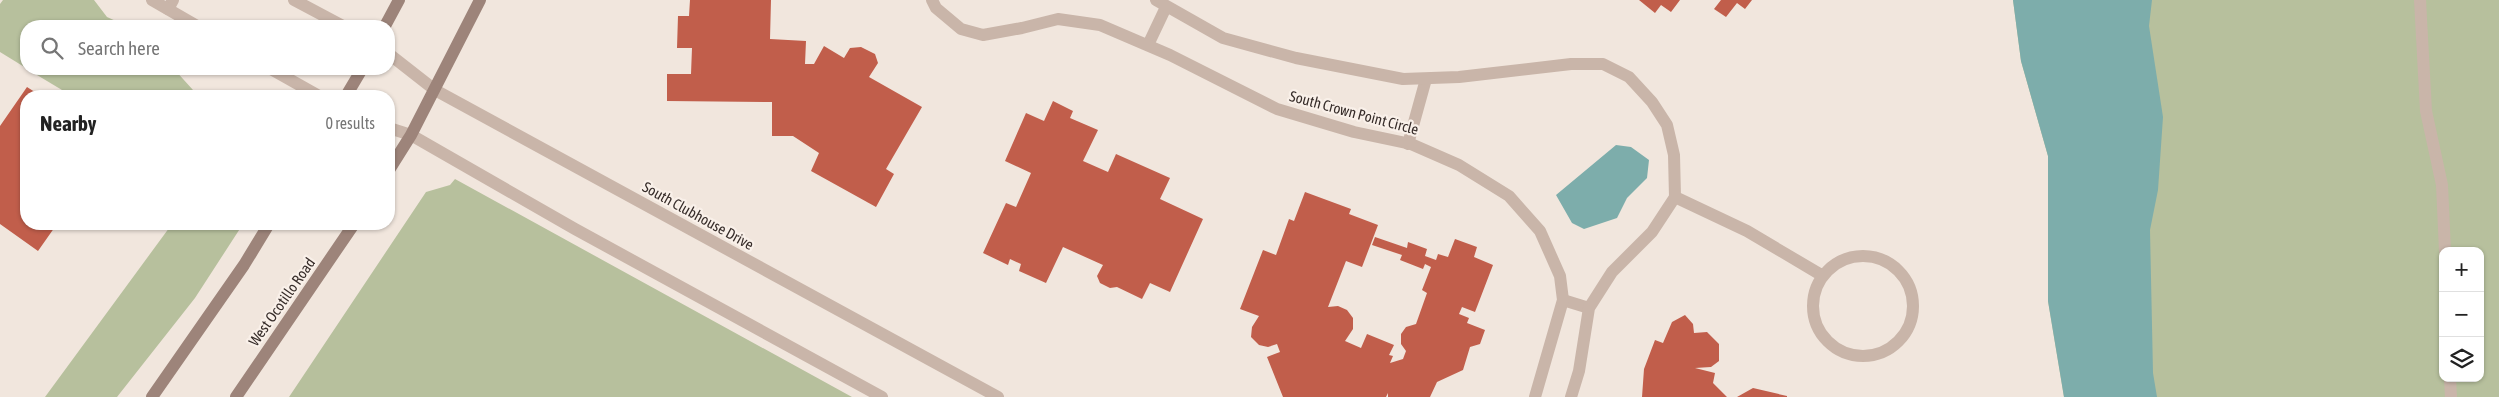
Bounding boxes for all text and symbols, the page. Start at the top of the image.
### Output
search box [20,20,395,75]
icon: search [38,34,66,62]
text: Search here [78,37,160,59]
street label: South Crown Point Circle [1288,87,1421,138]
text: Nearby [40,111,96,135]
text: 0 results [325,114,375,132]
street label: South Clubhouse Drive [640,178,757,253]
map controls [2439,247,2484,382]
button: + [2439,247,2484,292]
street label: West Ocotillo Road [245,254,318,349]
button: − [2439,292,2484,337]
button: layers [2439,337,2484,382]

